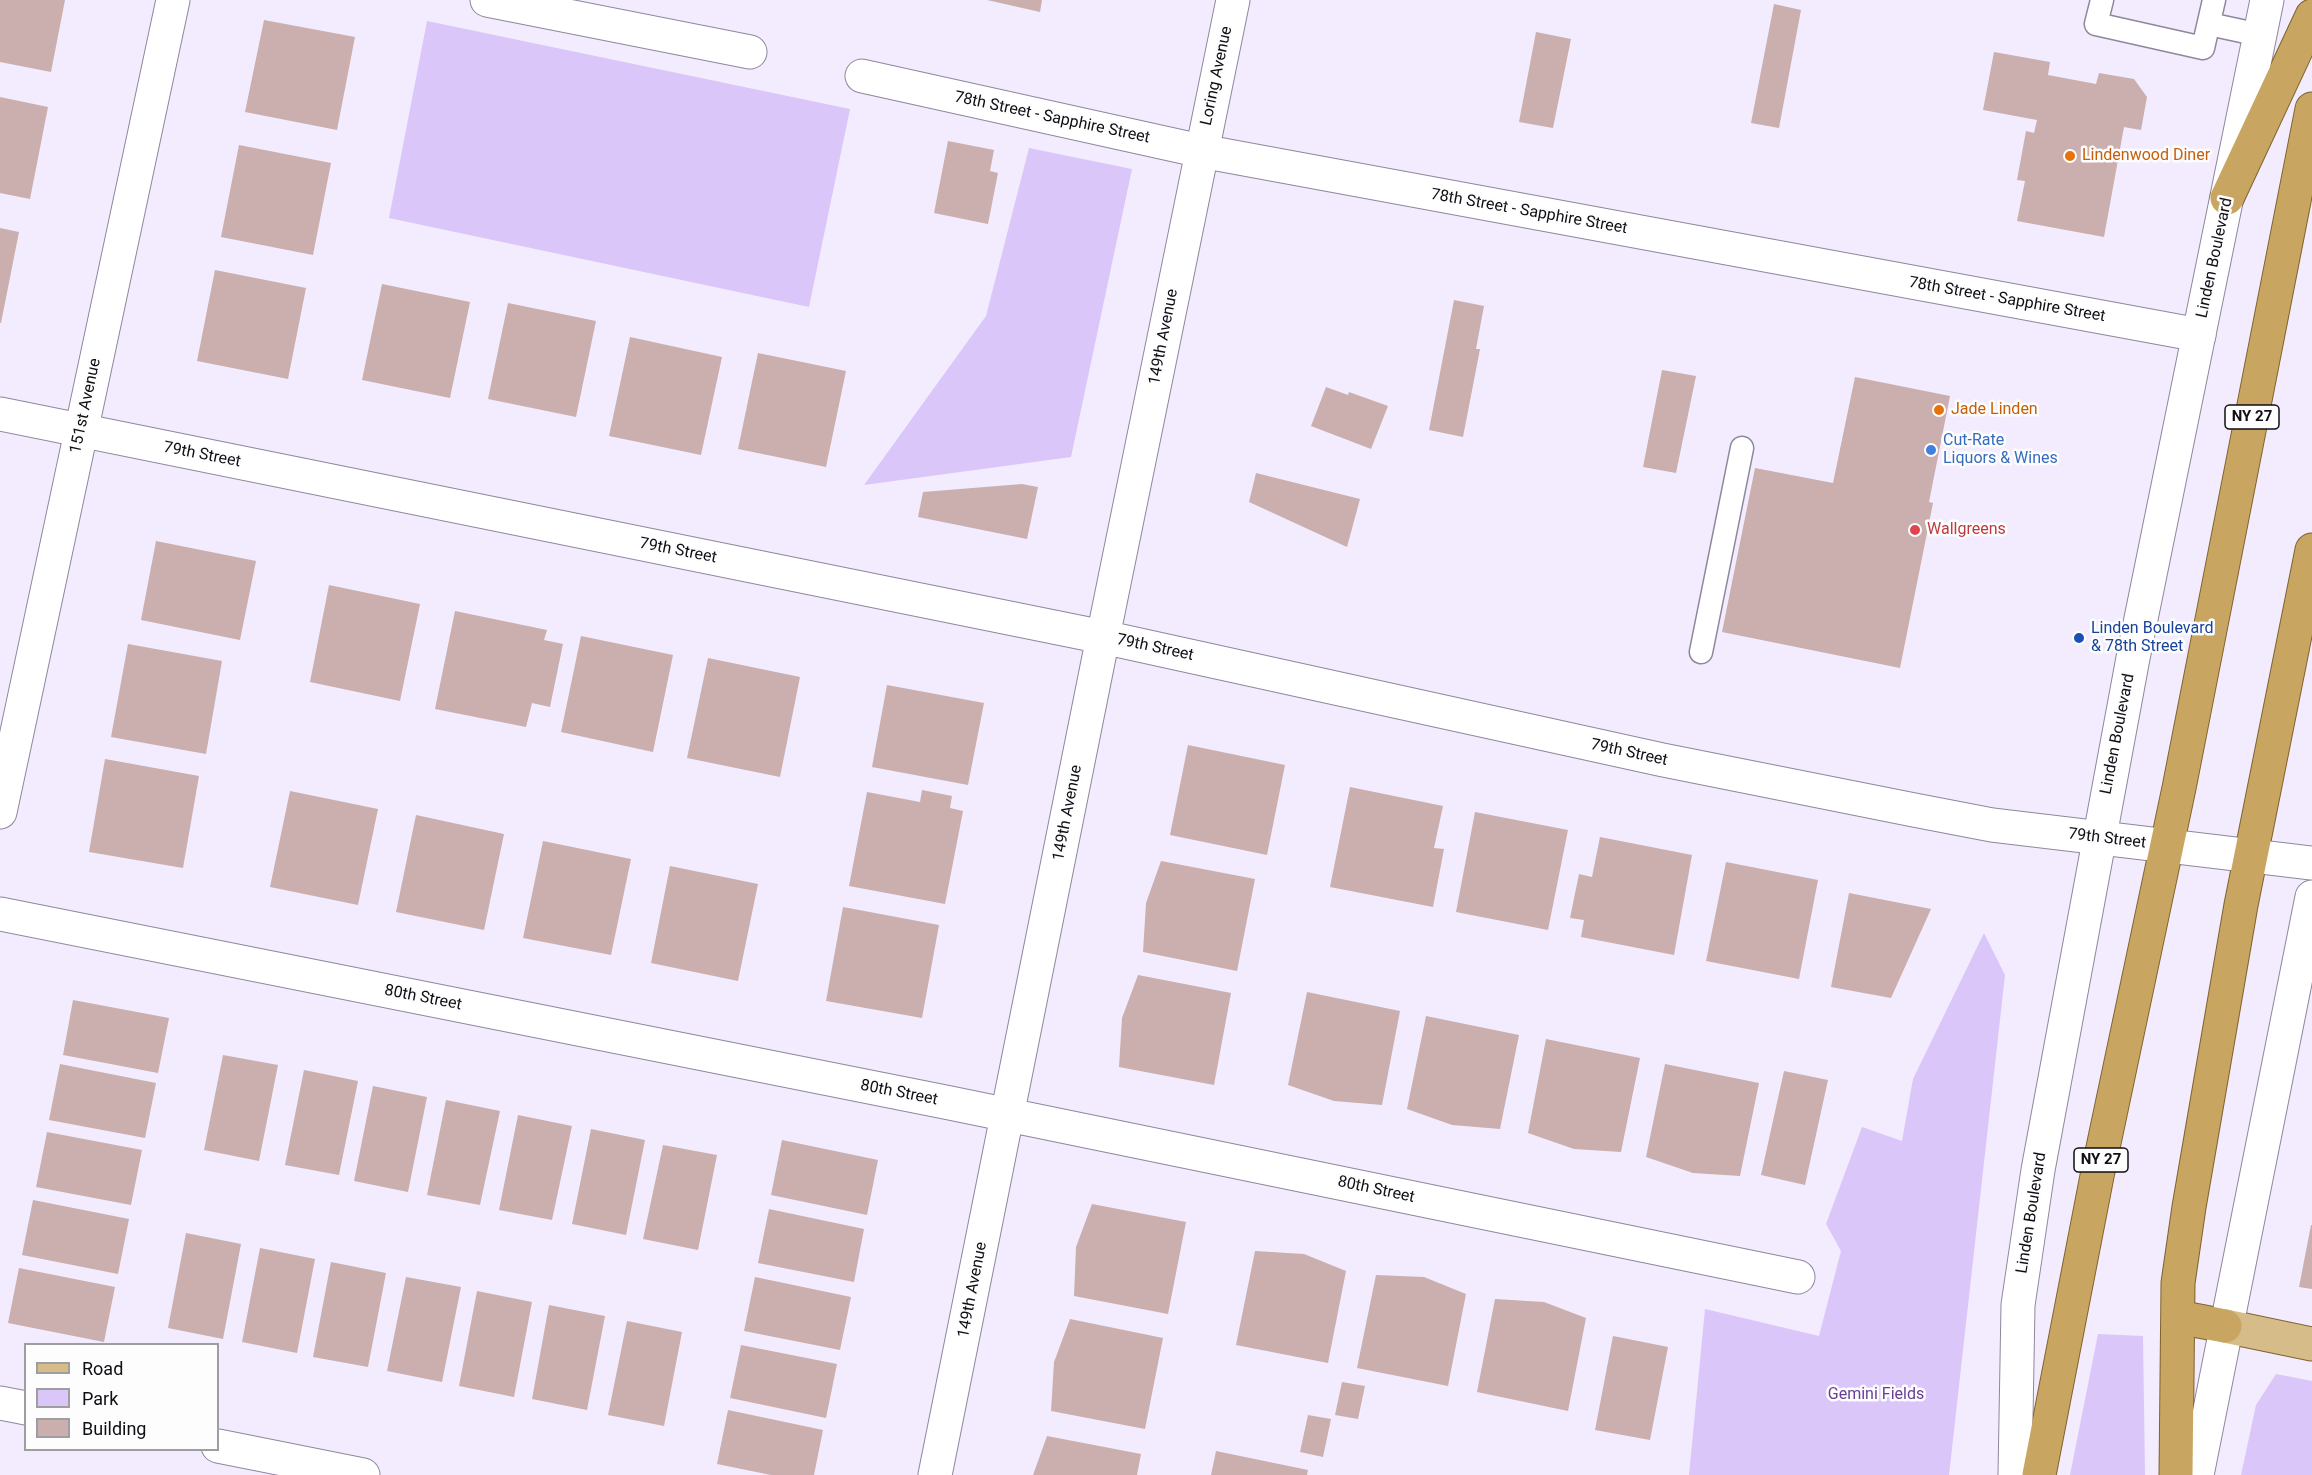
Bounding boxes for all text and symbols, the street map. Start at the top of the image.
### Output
street label: Loring Avenue [1197,25,1237,127]
street label: 78th Street - Sapphire Street [952,88,1152,148]
place label: Lindenwood Diner [2082,146,2210,166]
marker: Lindenwood Diner [2063,149,2077,163]
street label: 78th Street - Sapphire Street [1429,185,1629,239]
street label: Linden Boulevard [2193,196,2237,320]
street label: 78th Street - Sapphire Street [1907,273,2107,327]
street label: 149th Avenue [1145,287,1183,387]
street label: 151st Avenue [67,357,105,455]
place label: Jade Linden [1951,400,2038,420]
marker: Jade Linden [1932,403,1946,417]
road number: NY 27 [2225,405,2279,429]
place label: Cut-Rate Liquors & Wines [1943,431,2058,469]
street label: 79th Street [162,438,242,472]
marker: Cut-Rate Liquors & Wines [1924,443,1938,457]
place label: Wallgreens [1927,520,2006,540]
marker: Wallgreens [1908,523,1922,537]
street label: 79th Street [638,534,718,568]
place label: Linden Boulevard & 78th Street [2091,619,2213,657]
street label: 79th Street [1115,630,1195,666]
marker: Linden Boulevard & 78th Street [2072,631,2086,645]
street label: Linden Boulevard [2097,672,2139,796]
street label: 79th Street [1589,735,1669,771]
street label: 149th Avenue [1049,763,1087,863]
street label: 79th Street [2067,825,2147,853]
street label: 80th Street [383,981,463,1015]
street label: 80th Street [859,1076,939,1110]
road number: NY 27 [2074,1148,2128,1172]
street label: Linden Boulevard [2013,1151,2051,1275]
street label: 80th Street [1336,1172,1416,1208]
street label: 149th Avenue [954,1240,992,1340]
legend [24,1343,219,1451]
text: Road [82,1358,123,1379]
park label: Gemini Fields [1828,1385,1924,1405]
text: Park [82,1388,118,1409]
text: Building [82,1418,146,1439]

